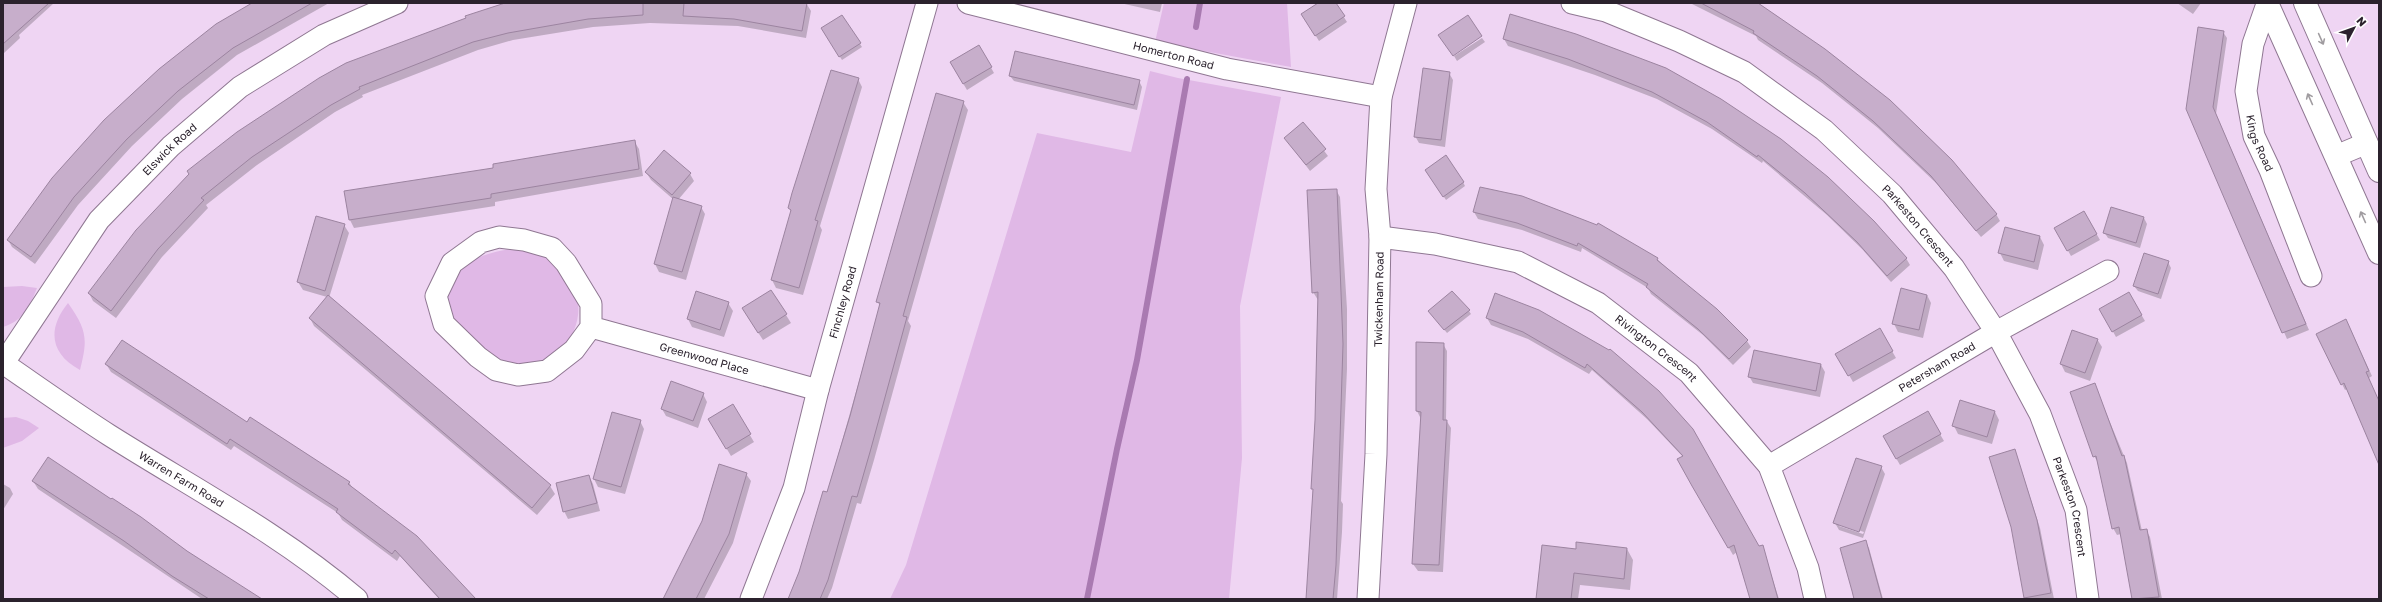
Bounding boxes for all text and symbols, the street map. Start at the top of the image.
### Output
north arrow [2334,8,2374,48]
text: N [2354,14,2370,29]
one-way arrow [2318,32,2325,44]
street label: Homerton Road [1132,38,1215,71]
one-way arrow [2306,93,2313,105]
street label: Kings Road [2244,114,2277,173]
street label: Elswick Road [139,120,199,178]
street label: Parkeston Crescent [1880,181,1957,269]
one-way arrow [2359,212,2366,224]
street label: Twickenham Road [1371,251,1386,347]
street label: Finchley Road [826,265,859,340]
street label: Rivington Crescent [1613,312,1700,384]
street label: Greenwood Place [658,339,751,377]
street label: Petersham Road [1896,339,1977,394]
street label: Warren Farm Road [137,448,227,509]
street label: Parkeston Crescent [2051,455,2089,558]

